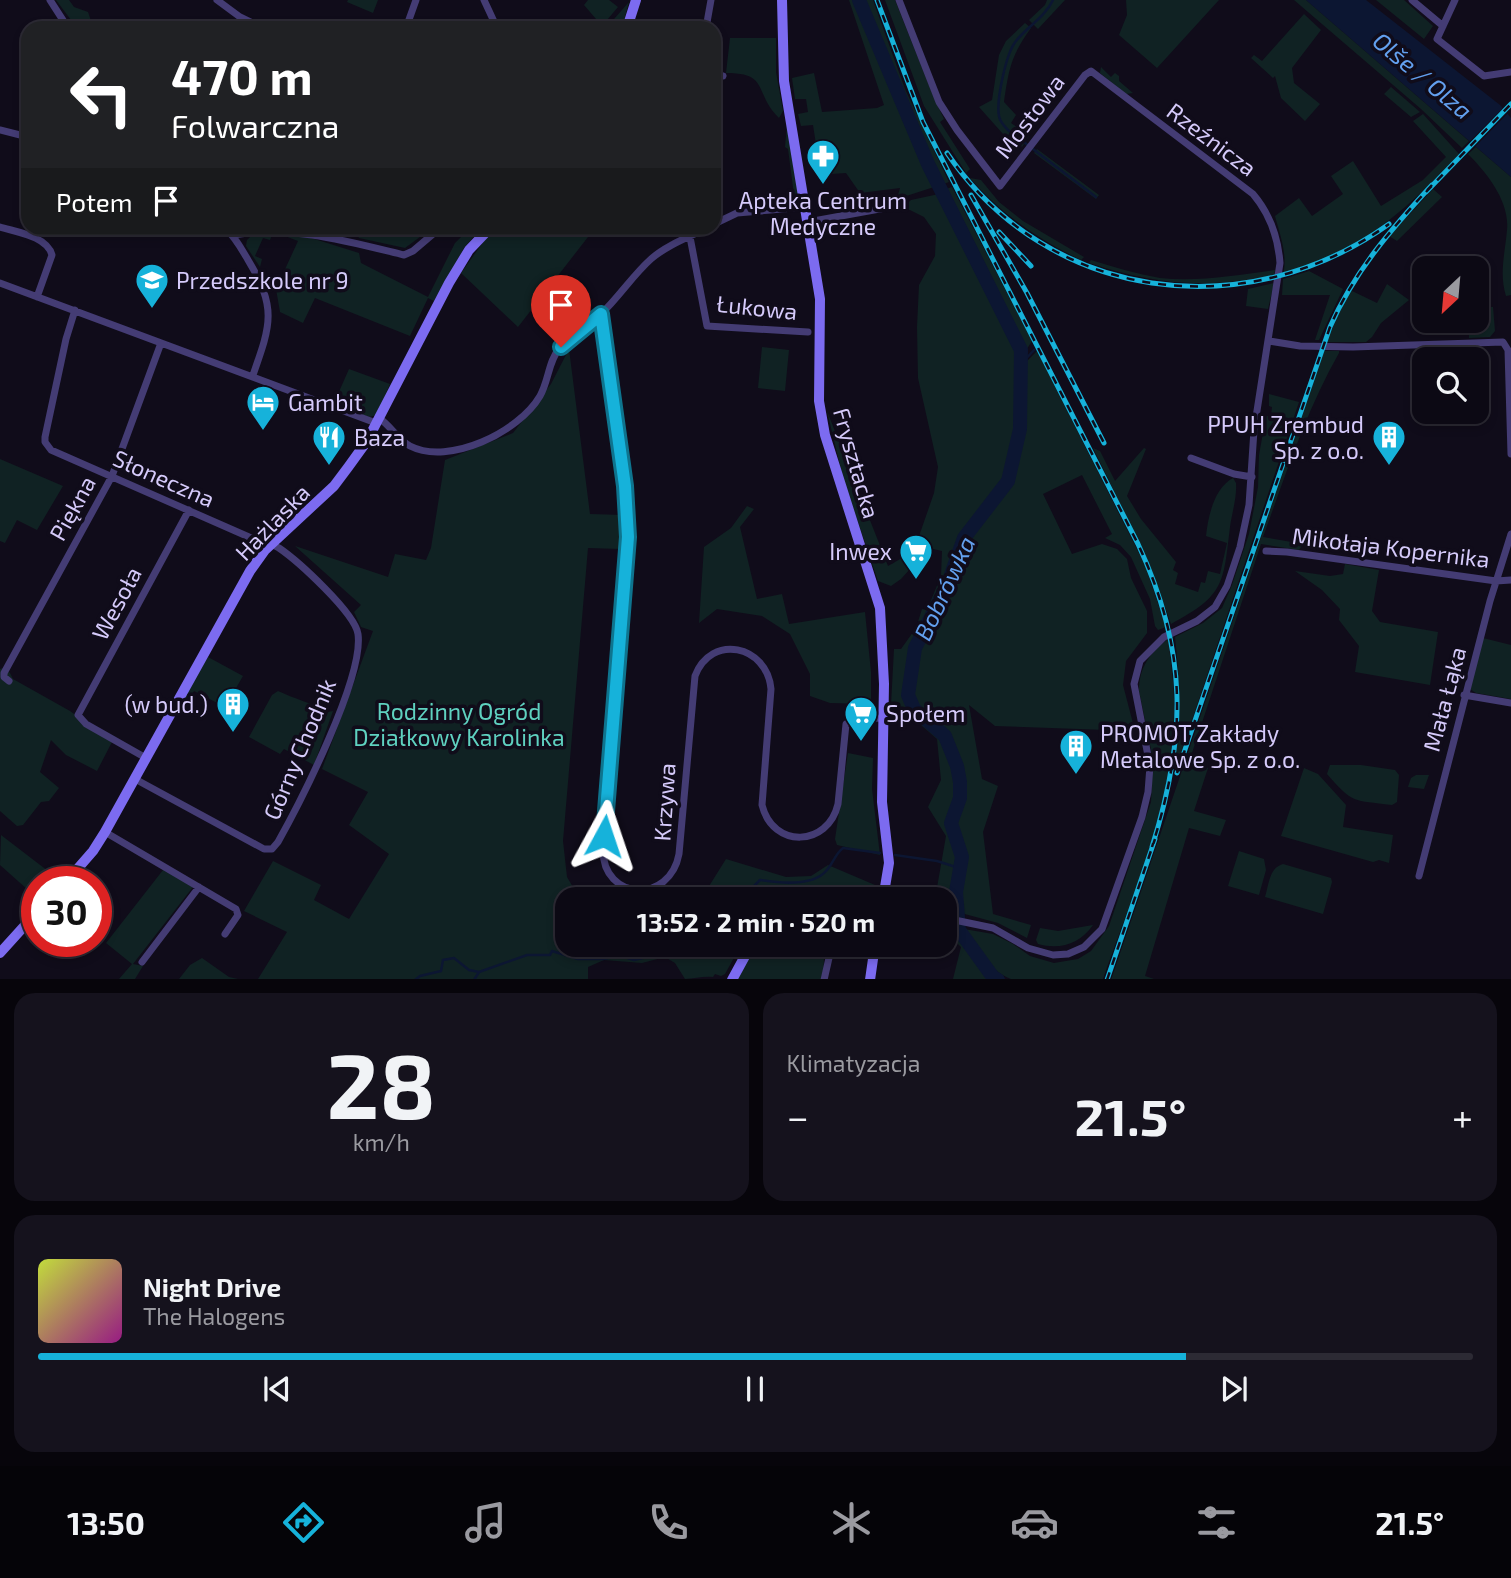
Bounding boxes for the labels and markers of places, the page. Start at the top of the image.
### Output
pharmacy icon: Apteka Centrum Medyczne [804,137,842,186]
place label: Apteka Centrum Medyczne [739,186,907,240]
school or university icon: Przedszkole nr 9 [133,261,171,310]
place label: Przedszkole nr 9 [176,266,349,294]
pin [531,275,591,347]
hotel icon: Gambit [244,383,282,432]
place label: Gambit [288,388,363,416]
place label: PPUH Zrembud Sp. z o.o. [1207,410,1364,464]
restaurant icon: Baza [310,418,348,467]
building icon: PPUH Zrembud Sp. z o.o. [1370,418,1408,467]
place label: Baza [354,423,405,451]
supermarket icon: Inwex [897,532,935,581]
place label: Inwex [829,537,892,565]
building icon: (w bud.) [214,685,252,734]
place label: (w bud.) [124,690,208,718]
supermarket icon: Społem [842,694,880,743]
place label: Społem [886,699,965,727]
place label: PROMOT Zakłady Metalowe Sp. z o.o. [1100,719,1300,773]
building icon: PROMOT Zakłady Metalowe Sp. z o.o. [1057,727,1095,776]

